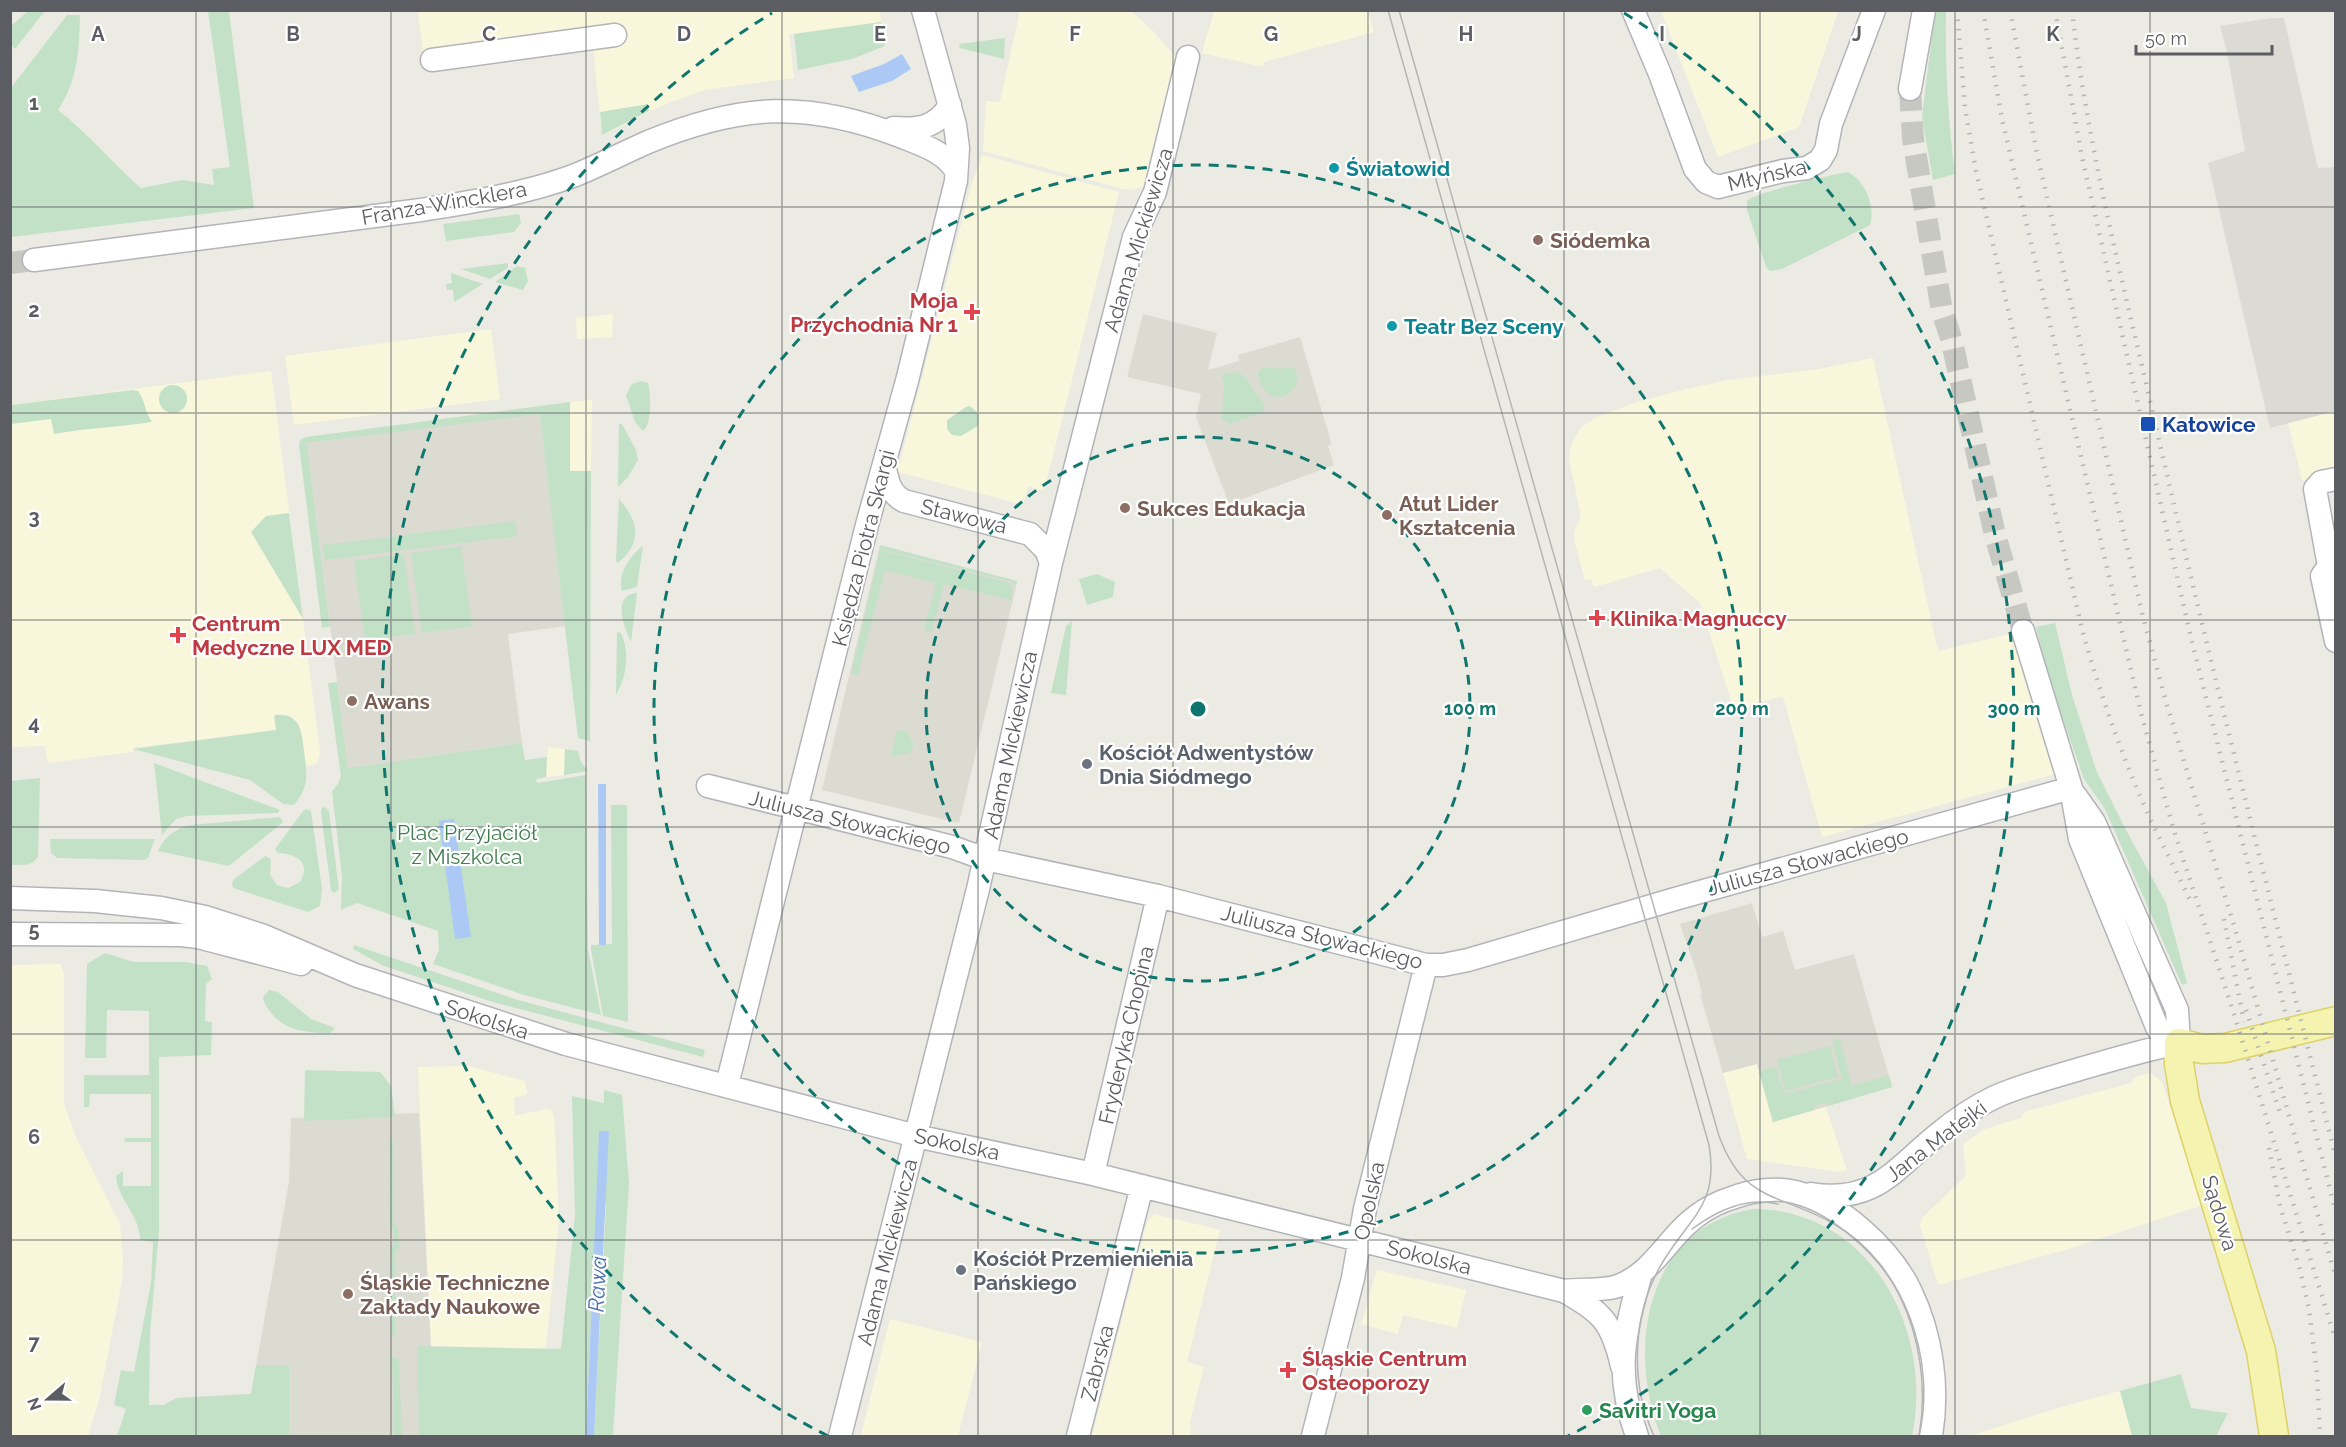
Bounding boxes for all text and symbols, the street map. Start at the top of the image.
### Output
scale bar [2136,18,2272,56]
text: A [91,22,105,46]
text: B [286,22,300,46]
text: C [482,22,496,46]
text: D [677,22,691,46]
text: E [874,22,886,46]
text: F [1069,22,1081,46]
text: G [1264,22,1278,46]
text: H [1459,22,1473,46]
text: I [1659,22,1665,46]
text: J [1852,22,1862,46]
text: K [2046,22,2060,46]
text: 50 m [2145,28,2187,49]
text: 1 [29,91,39,115]
street label: Adama Mickiewicza [1098,145,1178,335]
street label: Młyńska [1725,154,1809,196]
place label: Światowid [1346,156,1450,181]
marker: Światowid [1327,161,1341,175]
street label: Franza Wincklera [359,176,529,230]
place label: Siódemka [1550,228,1650,253]
marker: Siódemka [1531,233,1545,247]
place label: Moja Przychodnia Nr 1 [790,288,958,337]
text: 2 [28,298,40,322]
marker: Moja Przychodnia Nr 1 [963,303,981,321]
place label: Teatr Bez Sceny [1404,314,1564,339]
marker: Teatr Bez Sceny [1385,319,1399,333]
place label: Katowice [2162,412,2256,437]
marker: Katowice [2139,415,2157,433]
street label: Księdza Piotra Skargi [826,447,900,649]
place label: Atut Lider Kształcenia [1399,491,1515,540]
street label: Stawowa [918,493,1010,539]
place label: Sukces Edukacja [1137,496,1306,521]
marker: Sukces Edukacja [1118,501,1132,515]
text: 3 [28,505,40,529]
marker: Atut Lider Kształcenia [1380,508,1394,522]
place label: Klinika Magnuccy [1610,606,1787,631]
marker: Klinika Magnuccy [1588,609,1606,627]
place label: Centrum Medyczne LUX MED [192,611,392,660]
marker: Centrum Medyczne LUX MED [169,626,187,644]
street label: Adama Mickiewicza [978,649,1042,841]
place label: Awans [364,689,430,714]
marker: Awans [345,694,359,708]
text: 100 m [1444,698,1496,719]
text: 200 m [1715,698,1769,719]
text: 300 m [1987,698,2041,719]
centre of rings [1188,699,1208,719]
text: 4 [28,711,40,735]
place label: Kościół Adwentystów Dnia Siódmego [1099,740,1314,789]
marker: Kościół Adwentystów Dnia Siódmego [1080,757,1094,771]
street label: Juliusza Słowackiego [747,785,953,859]
park label: Plac Przyjaciół z Miszkolca [397,820,538,869]
street label: Juliusza Słowackiego [1705,823,1911,901]
street label: Juliusza Słowackiego [1219,900,1425,974]
text: 5 [28,918,40,942]
street label: Fryderyka Chopina [1093,943,1159,1127]
street label: Sokolska [442,994,532,1044]
street label: Jana Matejki [1881,1095,1991,1187]
street label: Sokolska [912,1123,1002,1165]
text: 6 [28,1125,40,1149]
street label: Adama Mickiewicza [852,1156,922,1348]
street label: Opolska [1349,1159,1389,1243]
street label: Sądowa [2197,1172,2243,1254]
street label: Sokolska [1384,1234,1474,1280]
place label: Kościół Przemienienia Pańskiego [973,1246,1193,1295]
water label: Rawa [583,1255,611,1313]
marker: Kościół Przemienienia Pańskiego [954,1263,968,1277]
place label: Śląskie Techniczne Zakłady Naukowe [360,1270,550,1319]
marker: Śląskie Techniczne Zakłady Naukowe [341,1287,355,1301]
street label: Zabrska [1075,1322,1119,1404]
text: 7 [28,1331,40,1355]
place label: Śląskie Centrum Osteoporozy [1302,1346,1467,1395]
marker: Śląskie Centrum Osteoporozy [1279,1361,1297,1379]
north arrow [18,1369,78,1429]
text: N [23,1395,45,1413]
place label: Savitri Yoga [1599,1398,1716,1423]
marker: Savitri Yoga [1580,1403,1594,1417]

